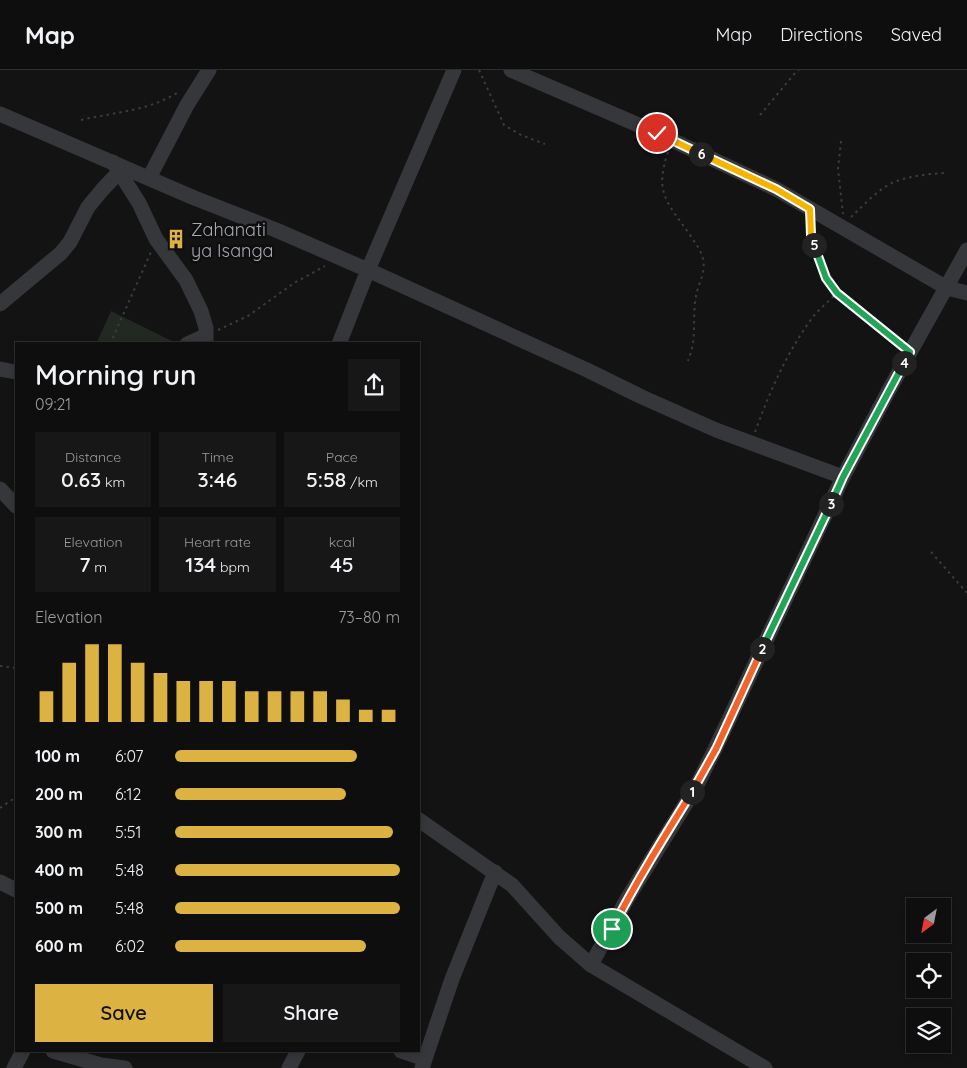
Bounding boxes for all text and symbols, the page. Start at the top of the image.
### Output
text: Map [25,20,75,50]
text: Map [715,23,752,46]
text: Directions [780,23,863,46]
text: Saved [891,23,942,46]
pin [636,112,678,154]
icon: check [643,119,671,147]
pin: 6 [688,142,714,166]
text: 6 [698,145,705,163]
place label: Zahanati ya Isanga [191,218,274,262]
building icon: Zahanati ya Isanga [165,228,187,250]
pin: 5 [802,232,826,258]
text: 5 [810,236,819,254]
pin: 4 [892,350,916,376]
text: 4 [900,354,909,372]
text: Morning run [35,357,196,392]
button: share [348,359,400,411]
text: 09:21 [35,394,71,414]
text: Distance [65,448,121,466]
text: Time [201,448,234,466]
text: Pace [326,448,358,466]
text: 0.63 [61,466,101,492]
text: 3:46 [198,466,237,492]
text: 5:58 [306,466,346,492]
text: km [101,473,125,491]
text: /km [346,473,378,491]
pin: 3 [818,492,844,516]
text: 3 [828,495,835,513]
text: Elevation [64,533,123,551]
text: Heart rate [184,533,251,551]
text: kcal [329,533,355,551]
text: 7 [79,551,91,577]
text: 134 [185,551,216,577]
text: 45 [330,551,354,577]
text: m [91,558,107,576]
text: bpm [216,558,250,576]
text: Elevation [35,607,102,627]
text: 73–80 m [338,607,400,627]
pin: 2 [750,636,774,662]
text: 2 [759,640,766,658]
text: 100 m [35,746,80,766]
text: 6:07 [115,746,143,766]
pin: 1 [680,780,704,804]
text: 1 [690,783,695,801]
text: 200 m [35,784,83,804]
text: 6:12 [115,784,141,804]
text: 300 m [35,822,82,842]
text: 5:51 [115,822,141,842]
text: 400 m [35,860,83,880]
text: 5:48 [115,860,144,880]
text: 500 m [35,898,83,918]
text: 5:48 [115,898,144,918]
north arrow [906,898,951,942]
map controls [906,898,951,1053]
pin [591,908,633,950]
icon: arrive [598,915,626,943]
text: 600 m [35,936,83,956]
text: 6:02 [115,936,145,956]
button: locate [906,953,951,998]
button: Save [35,984,213,1042]
button: Share [223,984,400,1042]
button: layers [906,1008,951,1053]

